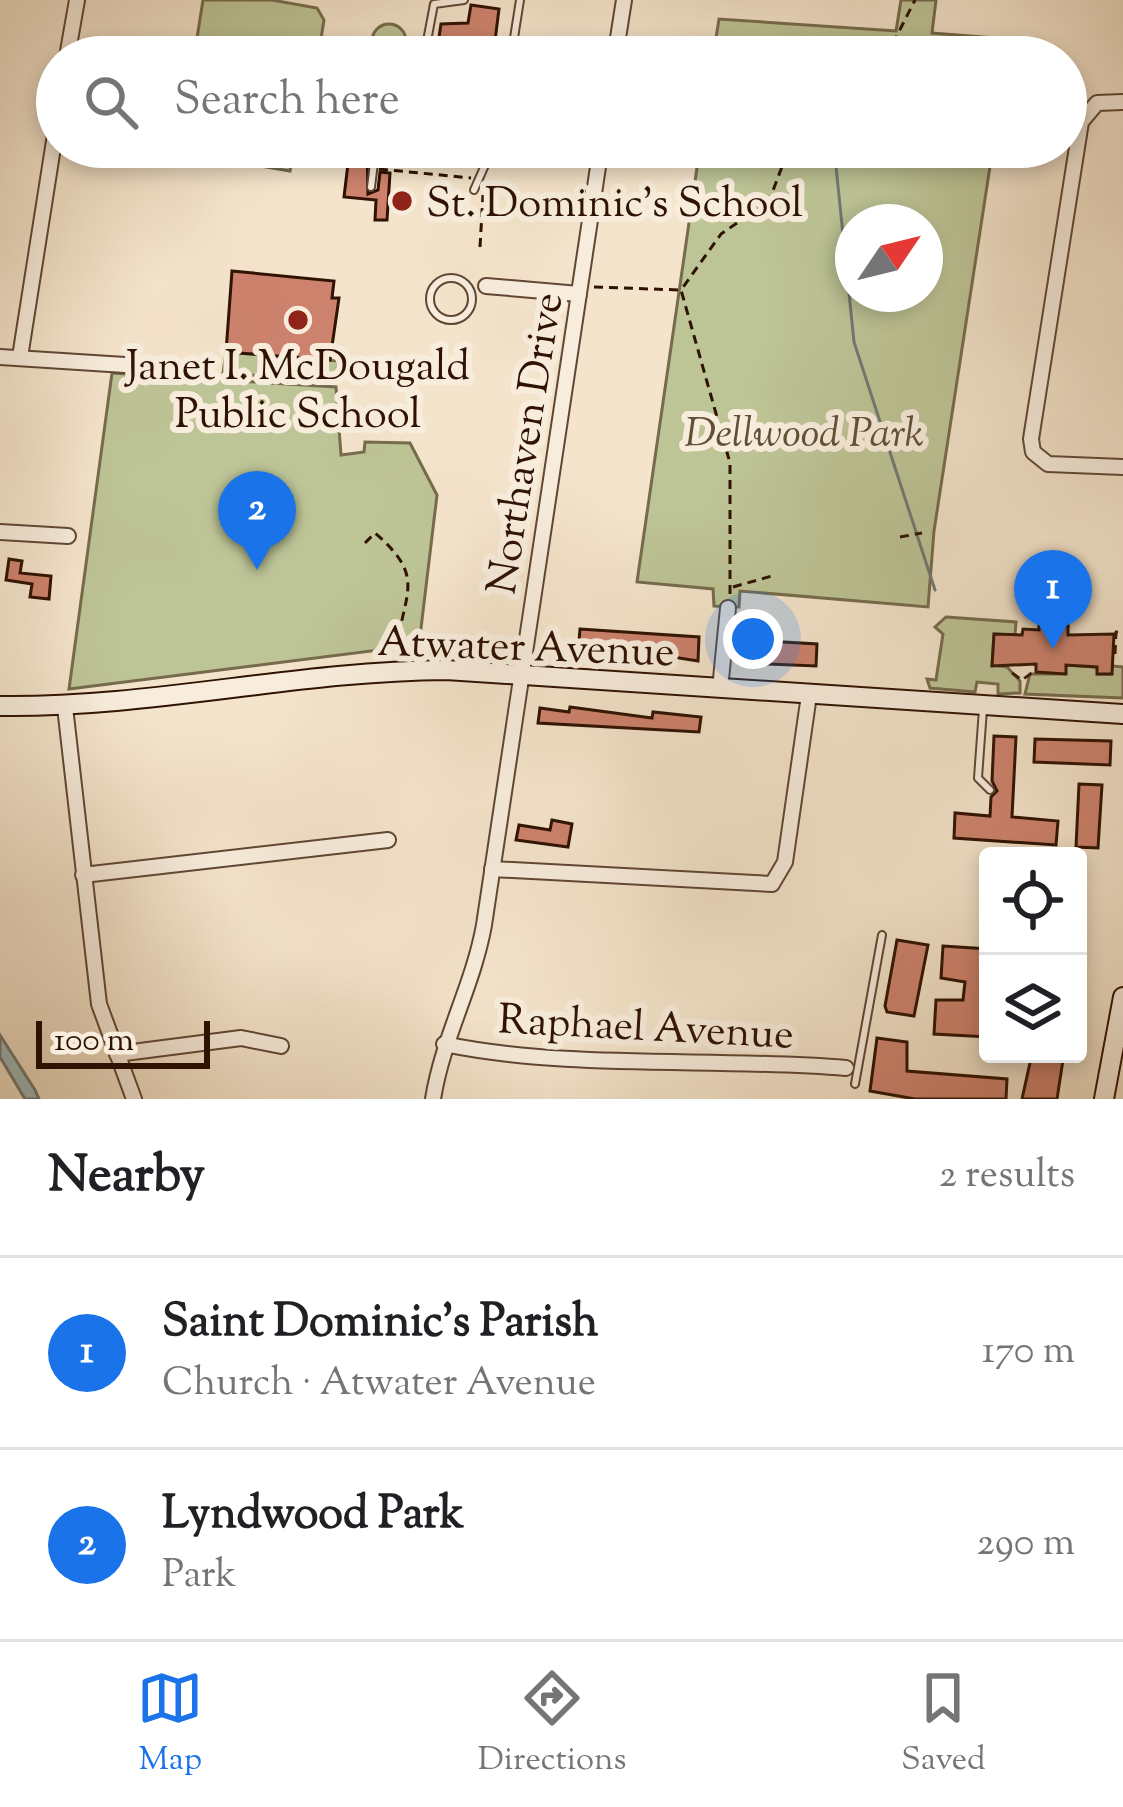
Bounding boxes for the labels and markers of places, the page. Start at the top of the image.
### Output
place label: St. Dominic's School [426,176,803,236]
marker: St. Dominic's School [389,188,415,214]
marker: Janet I. McDougald Public School [285,307,311,333]
place label: Janet I. McDougald Public School [124,339,470,447]
pin: 2 [218,471,296,570]
pin: 1 [1014,550,1092,649]

